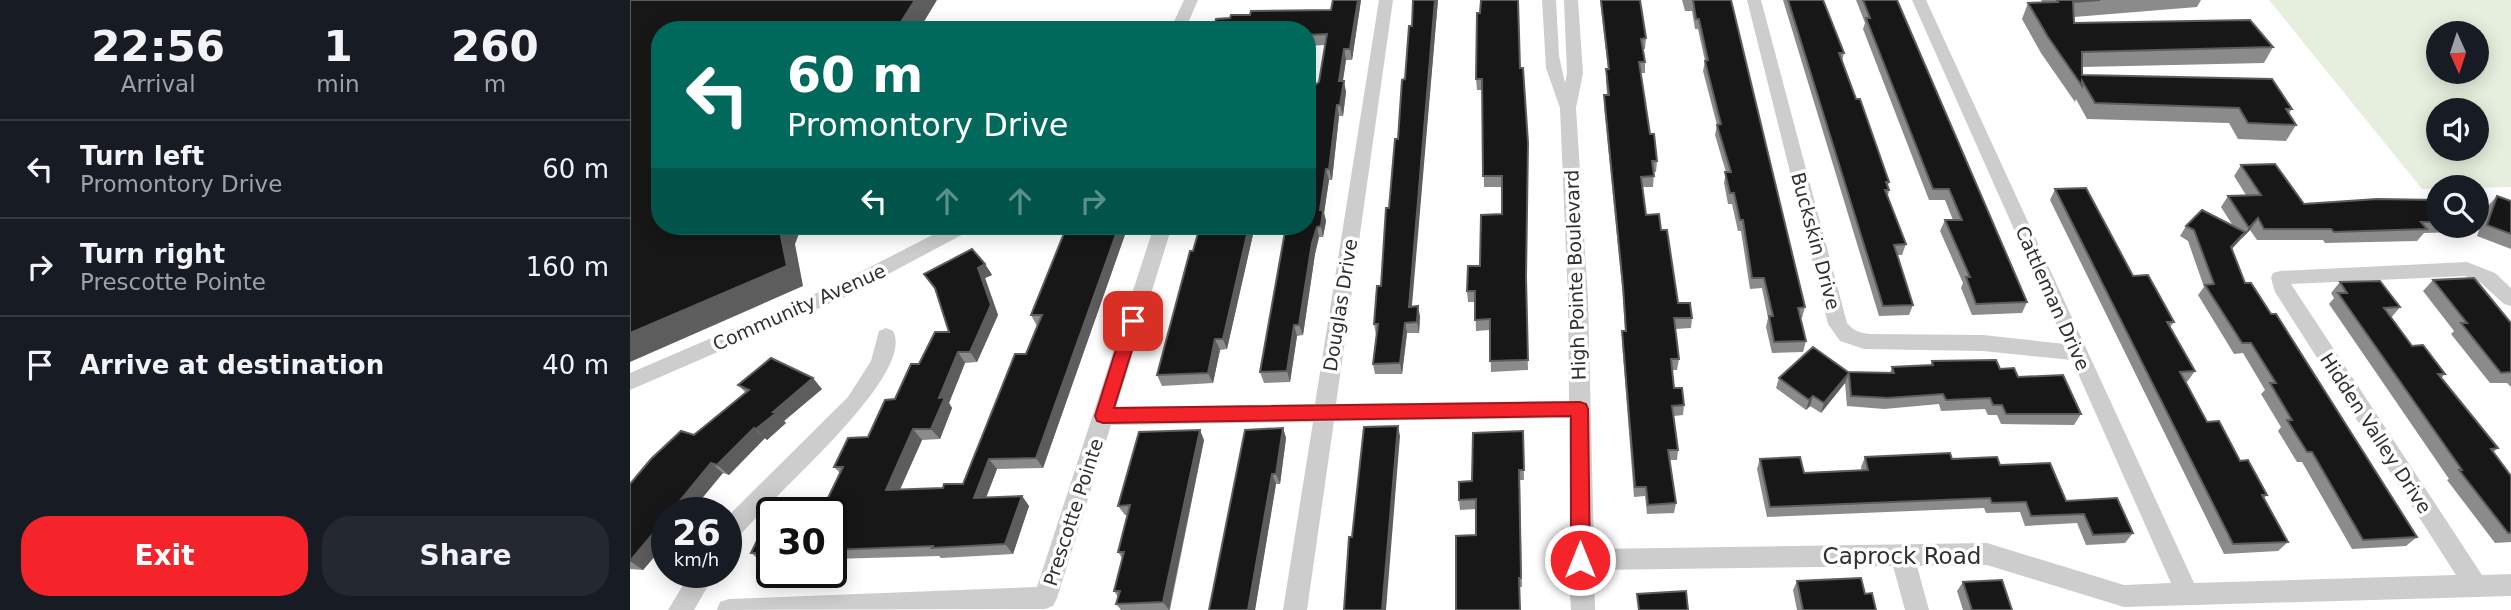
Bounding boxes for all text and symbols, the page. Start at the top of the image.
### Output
north arrow [2426,21,2488,84]
map controls [2426,21,2489,238]
text: 22:56 [91,22,225,71]
text: 1 [323,22,353,71]
text: 260 [451,22,539,71]
text: 60 m [787,47,923,104]
icon: left [672,49,763,140]
text: Arrival [121,71,196,97]
text: min [316,71,360,97]
text: m [484,71,506,97]
button: sound [2426,98,2489,161]
text: Promontory Drive [787,106,1069,144]
text: Turn left [80,141,204,171]
icon: left [21,150,59,188]
text: 60 m [542,154,609,184]
street label: High Pointe Boulevard [1560,169,1590,381]
street label: Buckskin Drive [1787,170,1845,312]
text: Promontory Drive [80,171,282,197]
button: search [2426,175,2489,238]
icon: left [855,182,893,220]
icon: ahead [928,182,966,220]
icon: ahead [1001,182,1039,220]
icon: right [1074,182,1112,220]
street label: Cattleman Drive [2011,222,2095,374]
street label: Douglas Drive [1319,237,1361,373]
text: Turn right [80,239,225,269]
icon: right [21,248,59,286]
text: 160 m [526,252,609,282]
street label: Community Avenue [709,259,889,355]
text: Prescotte Pointe [80,269,266,295]
pin [1103,291,1163,351]
icon: arrive [1114,302,1152,340]
icon: arrive [21,346,59,384]
street label: Hidden Valley Drive [2316,349,2436,517]
text: Arrive at destination [80,350,384,380]
text: 40 m [542,350,609,380]
street label: Prescotte Pointe [1039,436,1107,588]
speed limit sign: 30 [756,497,847,588]
text: 26 [672,513,721,553]
button: Exit [21,516,308,596]
button: Share [322,516,609,596]
position arrow [1543,523,1617,597]
street label: Caprock Road [1823,543,1981,569]
text: km/h [674,549,719,570]

